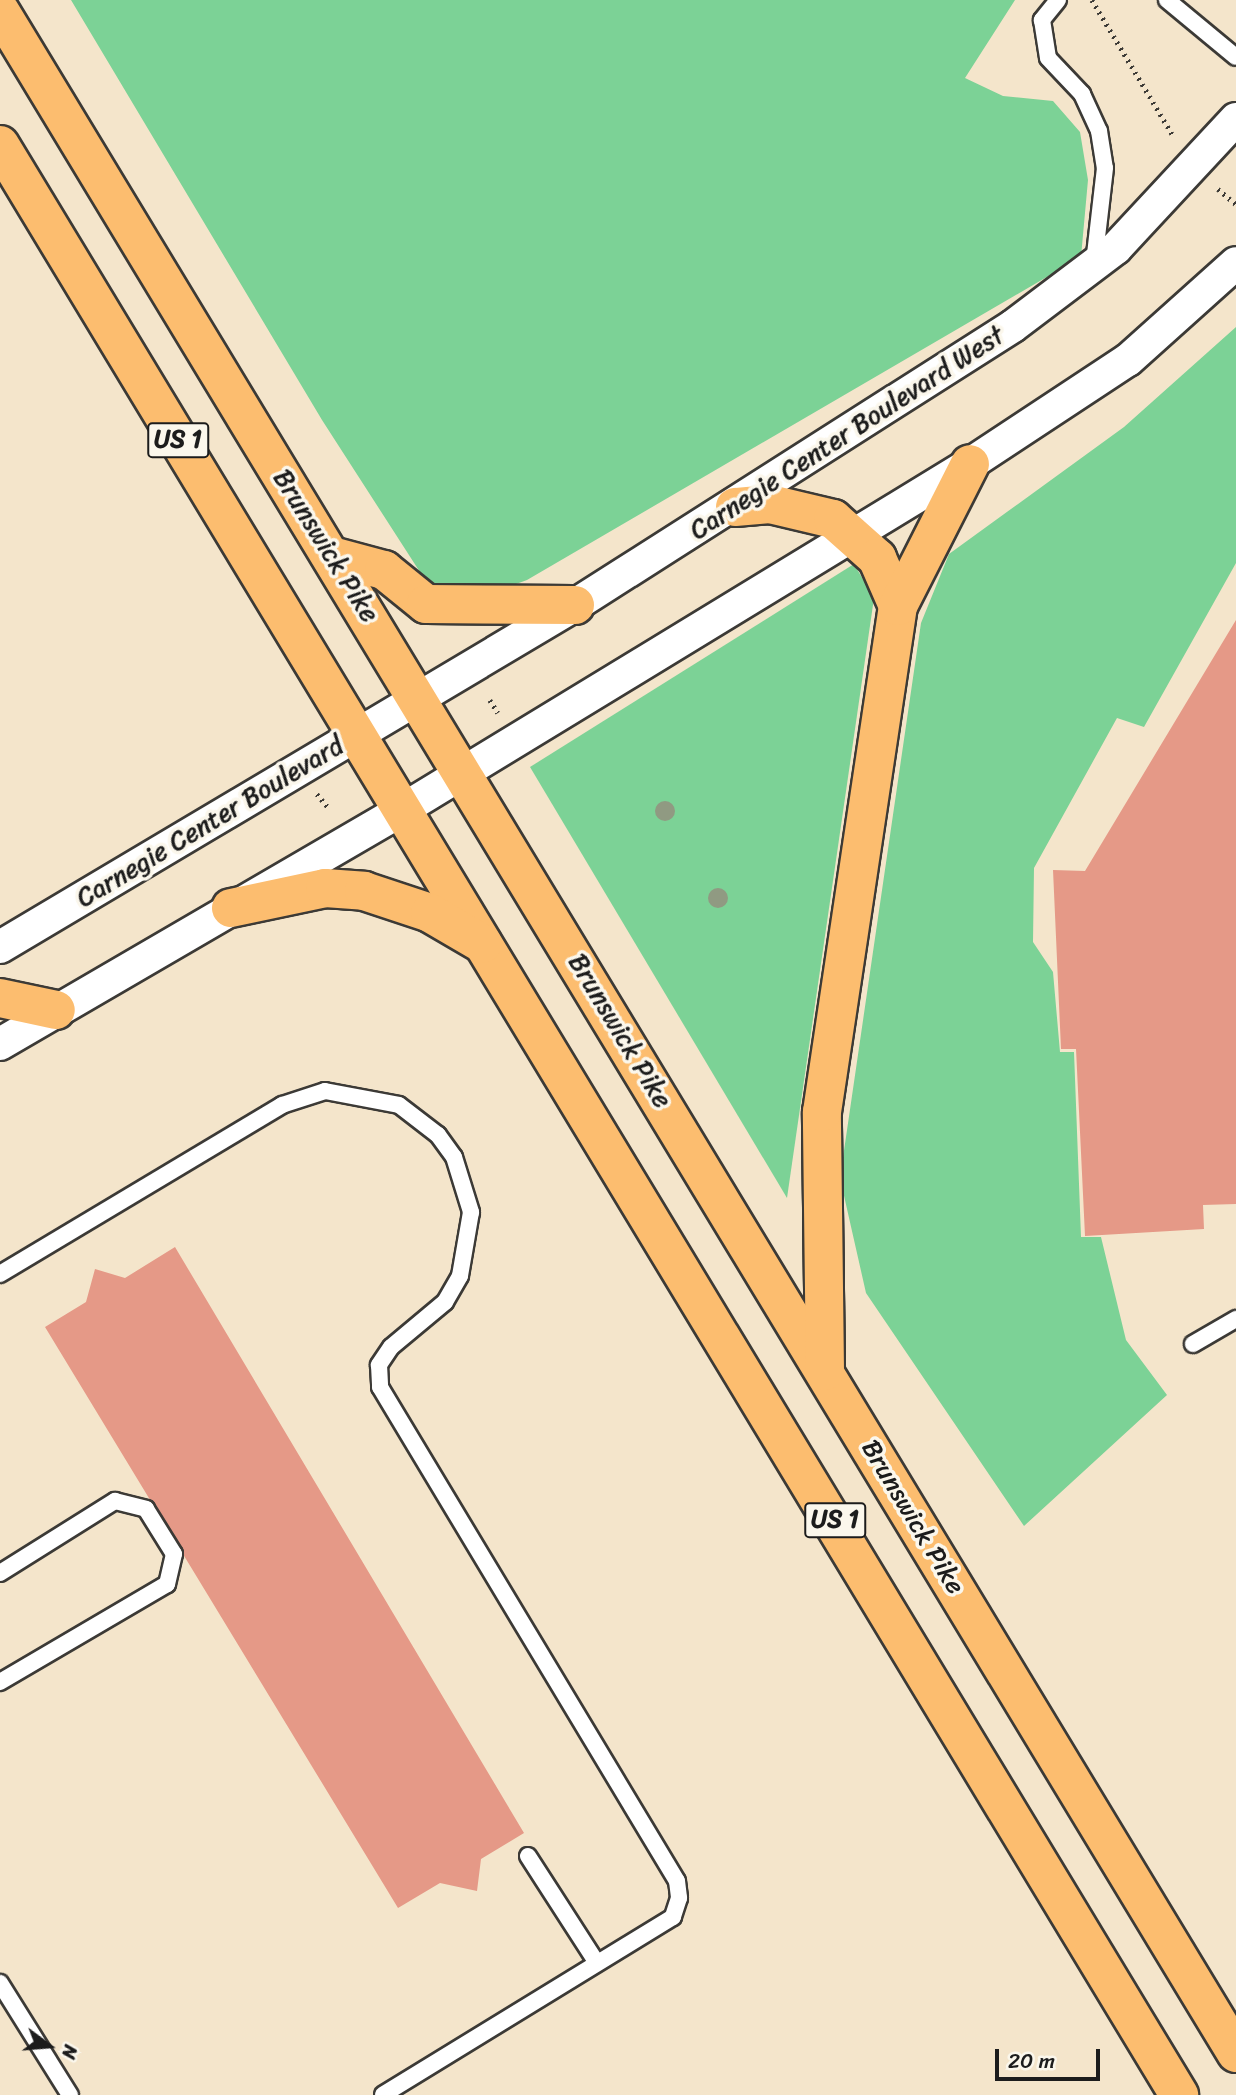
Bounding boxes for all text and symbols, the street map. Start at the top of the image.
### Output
street label: Carnegie Center Boulevard West [683,319,1011,547]
road number: US 1 [146,419,210,460]
street label: Brunswick Pike [267,464,385,628]
street label: Carnegie Center Boulevard [71,730,349,914]
street label: Brunswick Pike [562,948,678,1114]
street label: Brunswick Pike [855,1434,971,1600]
road number: US 1 [804,1500,866,1540]
north arrow [14,2011,84,2081]
scale bar [998,2036,1103,2080]
text: N [52,2041,87,2063]
text: 20 m [1008,2042,1055,2080]

